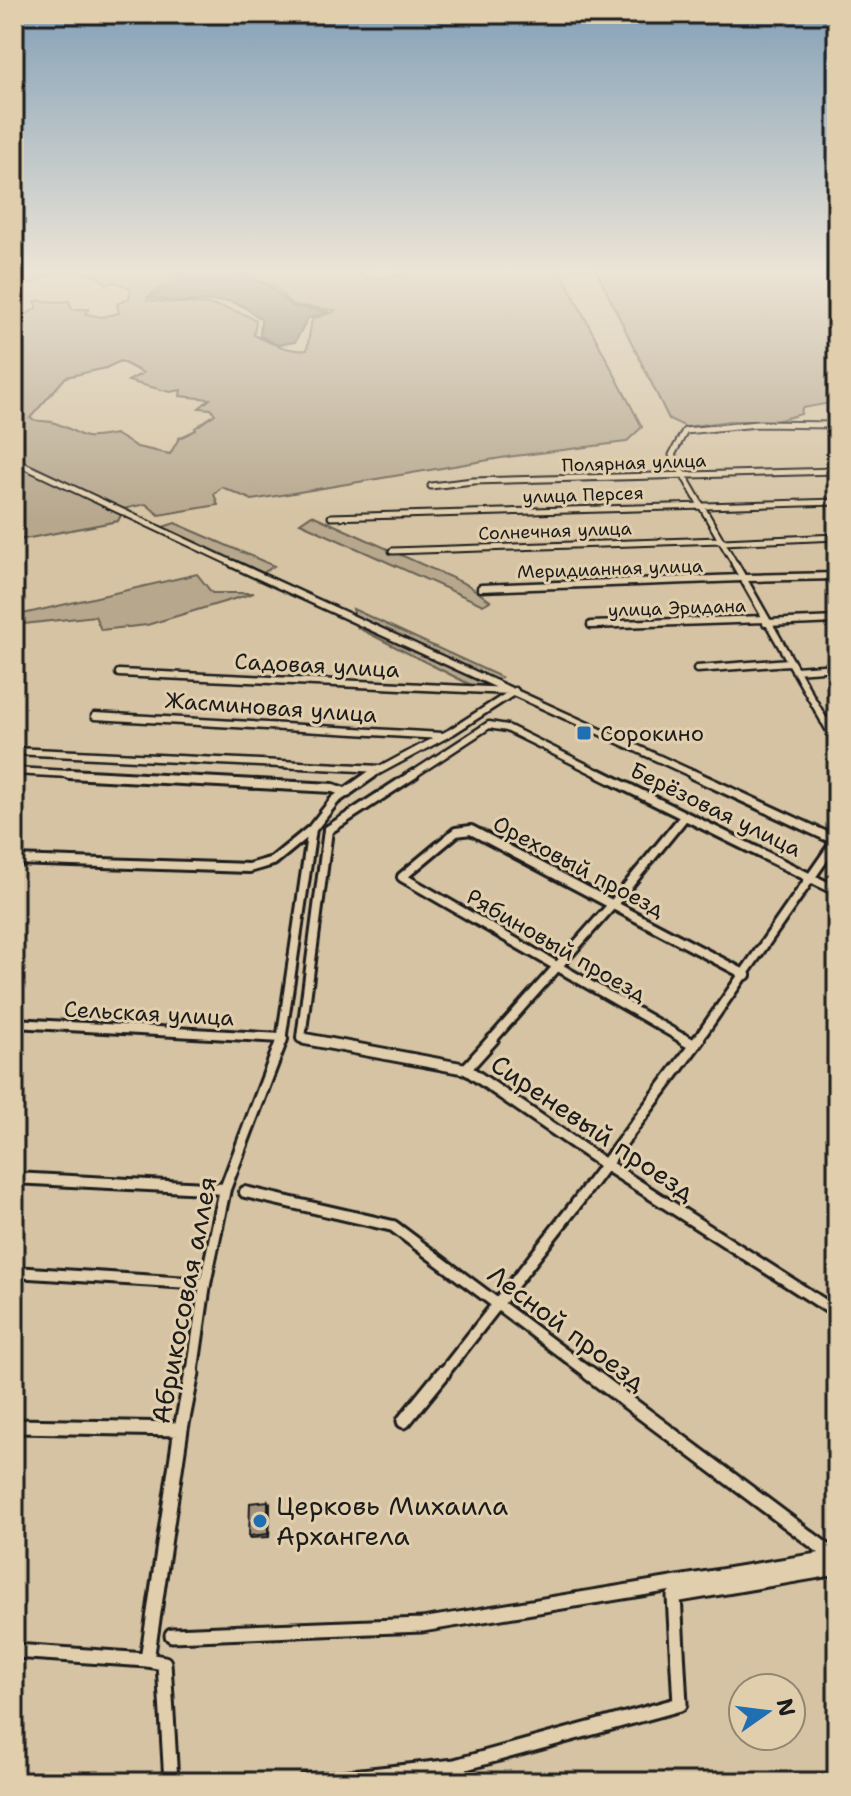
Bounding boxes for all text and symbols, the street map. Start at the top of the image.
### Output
street label: Полярная улица [561,448,707,478]
street label: улица Персея [522,481,644,509]
street label: Солнечная улица [478,516,632,546]
street label: Меридианная улица [517,554,703,584]
street label: улица Эридана [608,594,746,622]
street label: Садовая улица [234,647,401,684]
street label: Жасминовая улица [164,686,378,729]
place label: Сорокино [600,719,704,748]
marker: Сорокино [575,724,593,742]
street label: Берёзовая улица [625,755,806,864]
street label: Ореховый проезд [488,809,670,924]
street label: Рябиновый проезд [461,882,652,1009]
street label: Сельская улица [63,995,235,1032]
street label: Сиреневый проезд [484,1046,703,1209]
street label: Абрикосовая аллея [142,1173,225,1426]
street label: Лесной проезд [481,1256,654,1399]
place label: Церковь Михаила Архангела [276,1488,508,1553]
marker: Церковь Михаила Архангела [251,1512,269,1530]
north arrow [727,1672,807,1752]
text: N [770,1695,802,1719]

